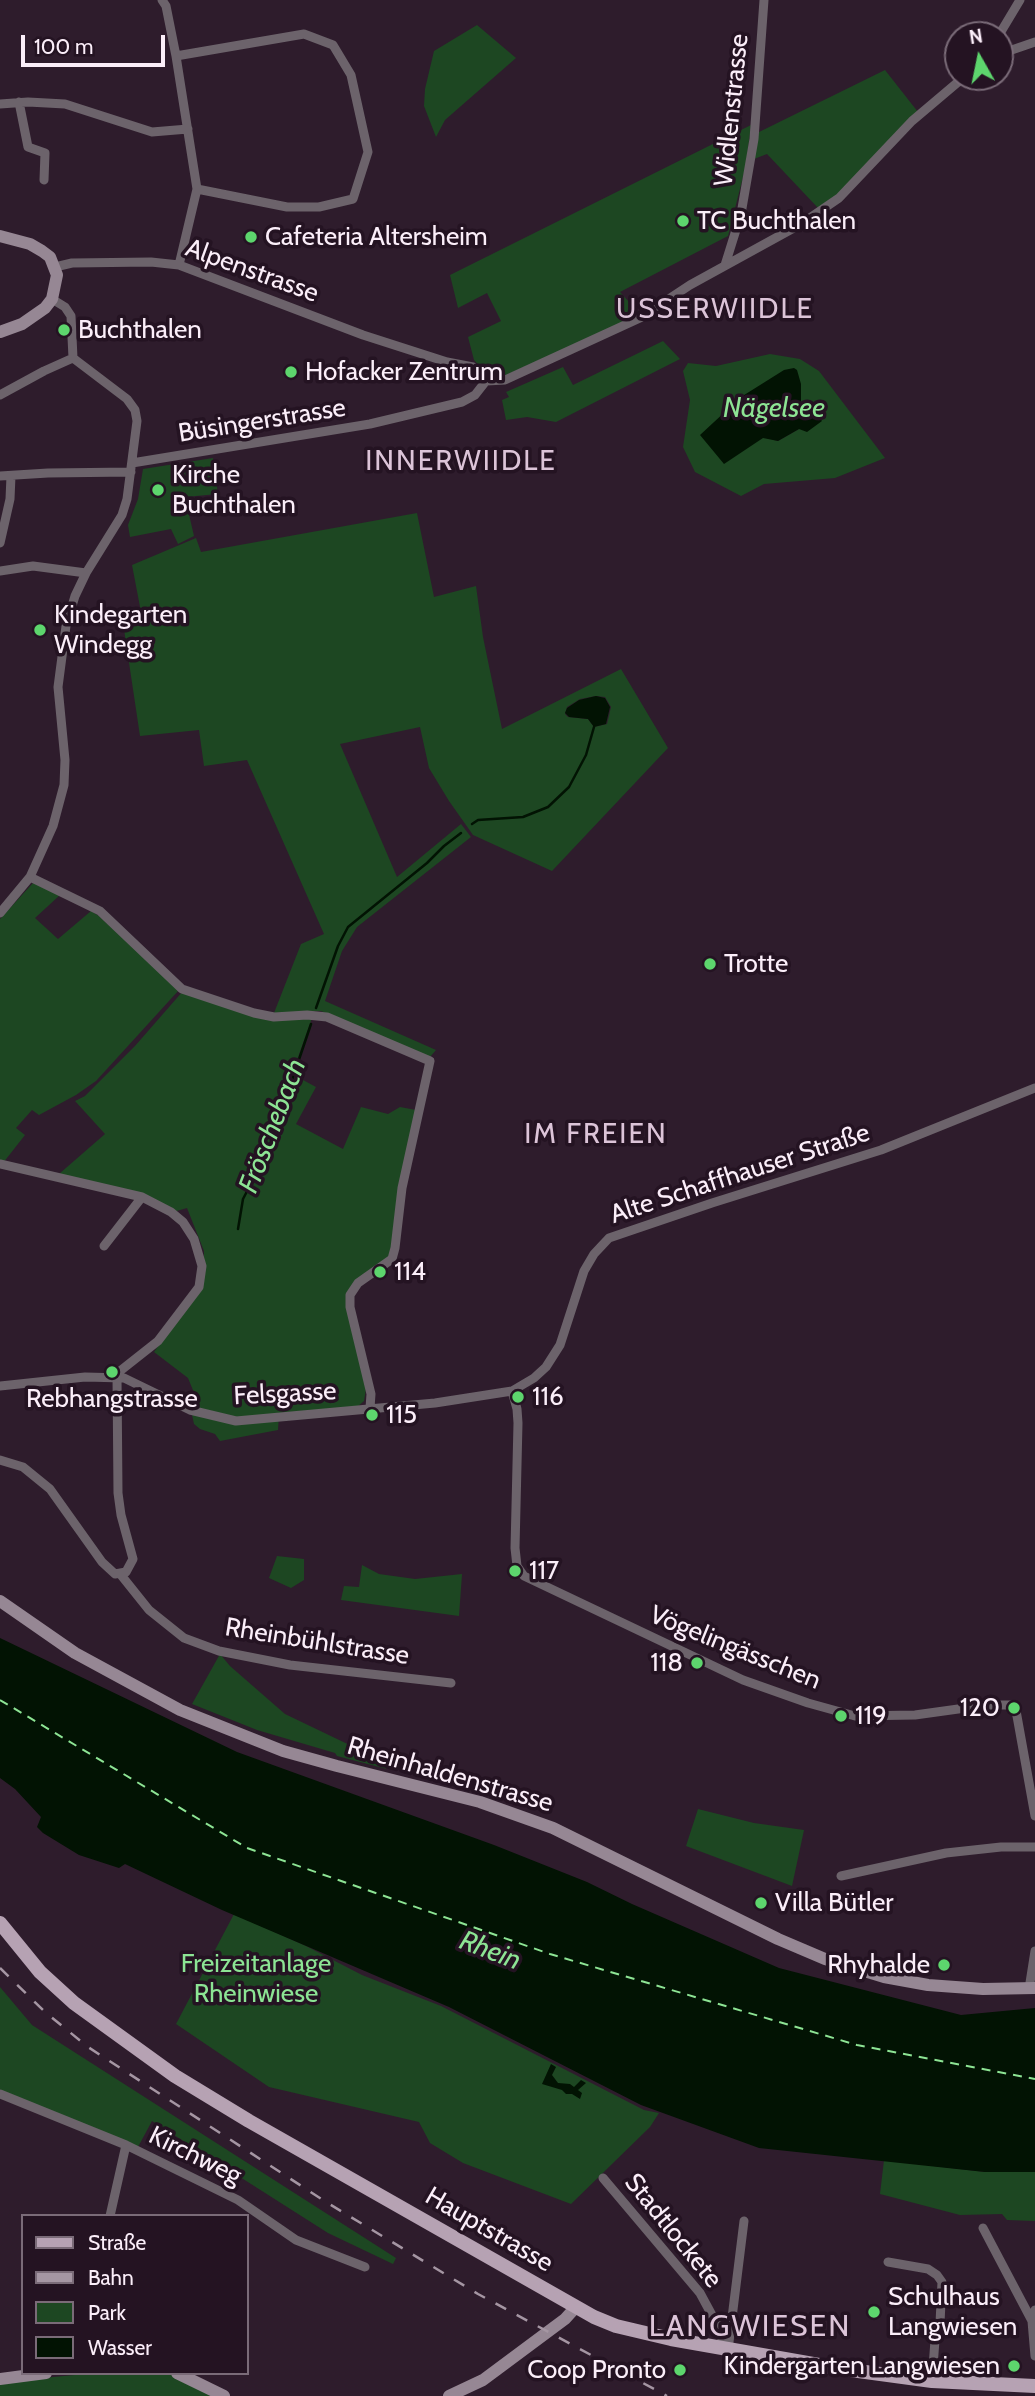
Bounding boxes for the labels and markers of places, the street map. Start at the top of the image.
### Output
place label: TC Buchthalen [697,205,856,237]
marker: TC Buchthalen [675,213,691,229]
place label: Cafeteria Altersheim [265,221,488,253]
marker: Cafeteria Altersheim [243,229,259,245]
place label: Buchthalen [78,314,202,346]
marker: Buchthalen [56,322,72,338]
place label: Hofacker Zentrum [305,356,503,388]
marker: Hofacker Zentrum [283,364,299,380]
place label: Kirche Buchthalen [172,459,296,520]
marker: Kirche Buchthalen [150,482,166,498]
place label: Kindegarten Windegg [54,599,187,660]
marker: Kindegarten Windegg [32,622,48,638]
place label: Trotte [724,948,788,980]
marker: Trotte [702,956,718,972]
place label: 114 [394,1256,426,1288]
marker: 114 [372,1264,388,1280]
marker: Rebhangstrasse [104,1364,120,1380]
place label: 116 [532,1381,564,1413]
place label: Rebhangstrasse [26,1383,198,1415]
marker: 116 [510,1389,526,1405]
place label: 115 [386,1399,417,1431]
marker: 115 [364,1407,380,1423]
place label: 117 [529,1555,559,1587]
marker: 117 [507,1563,523,1579]
place label: 118 [650,1647,683,1679]
marker: 118 [689,1655,705,1671]
place label: 120 [960,1692,1000,1724]
place label: 119 [855,1700,887,1732]
marker: 120 [1006,1700,1022,1716]
marker: 119 [833,1708,849,1724]
place label: Villa Bütler [775,1887,893,1919]
marker: Villa Bütler [753,1895,769,1911]
place label: Rhyhalde [827,1949,930,1981]
marker: Rhyhalde [936,1957,952,1973]
place label: Schulhaus Langwiesen [888,2281,1017,2342]
marker: Schulhaus Langwiesen [866,2304,882,2320]
place label: Kindergarten Langwiesen [724,2350,1000,2382]
place label: Coop Pronto [527,2354,666,2386]
marker: Kindergarten Langwiesen [1006,2358,1022,2374]
marker: Coop Pronto [672,2362,688,2378]

